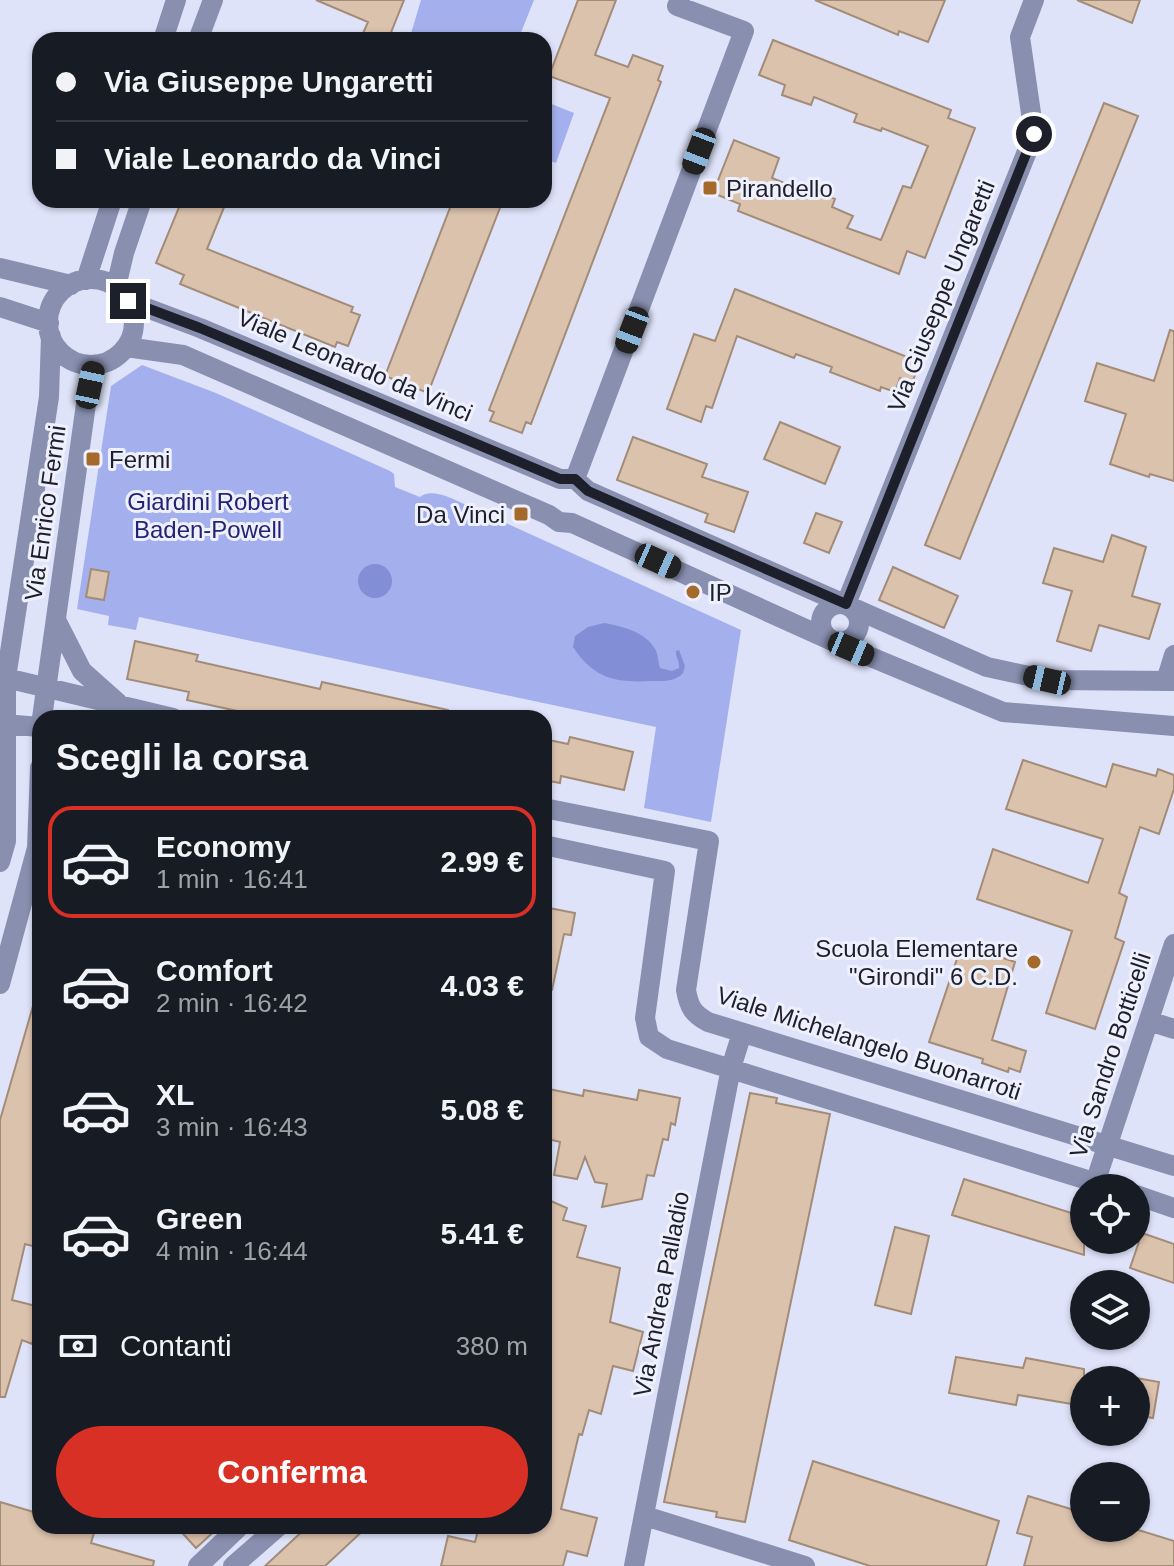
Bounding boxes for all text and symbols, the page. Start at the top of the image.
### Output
text: Via Giuseppe Ungaretti [104,65,434,98]
route start [1016,116,1052,152]
car [679,124,719,178]
text: Viale Leonardo da Vinci [104,142,441,175]
place label: Pirandello [726,175,833,202]
street label: Via Giuseppe Ungaretti [882,176,1000,416]
marker: Pirandello [701,179,719,197]
route end [110,283,146,319]
street label: Viale Leonardo da Vinci [233,303,477,427]
car [612,303,652,357]
car [73,359,107,411]
street label: Via Enrico Fermi [19,424,71,602]
place label: Fermi [109,446,170,473]
marker: Fermi [84,450,102,468]
park label: Giardini Robert Baden-Powell [127,488,289,543]
place label: Da Vinci [416,501,505,528]
marker: Da Vinci [512,505,530,523]
car [631,540,685,582]
place label: IP [709,579,732,606]
marker: IP [684,583,702,601]
car [824,629,878,669]
car [1021,663,1073,697]
text: Scegli la corsa [56,737,308,778]
icon: car [60,826,132,898]
text: Economy [156,830,291,863]
text: 2.99 € [441,845,524,878]
text: 1 min · 16:41 [156,864,308,894]
place label: Scuola Elementare "Girondi" 6 C.D. [815,935,1018,990]
street label: Via Sandro Botticelli [1064,949,1156,1161]
icon: car [60,950,132,1022]
marker: Scuola Elementare "Girondi" 6 C.D. [1025,953,1043,971]
text: Comfort [156,954,273,987]
text: 4.03 € [441,969,524,1002]
street label: Viale Michelangelo Buonarroti [713,981,1025,1105]
text: 2 min · 16:42 [156,988,308,1018]
icon: car [60,1074,132,1146]
text: XL [156,1078,194,1111]
text: 5.08 € [441,1093,524,1126]
text: 3 min · 16:43 [156,1112,308,1142]
map controls [1070,1174,1150,1542]
button: locate [1070,1174,1150,1254]
street label: Via Andrea Palladio [628,1189,694,1399]
icon: car [60,1198,132,1270]
text: Green [156,1202,243,1235]
text: 5.41 € [441,1217,524,1250]
text: 4 min · 16:44 [156,1236,308,1266]
button: layers [1070,1270,1150,1350]
icon: cash [56,1324,100,1368]
text: Contanti [120,1329,232,1362]
text: 380 m [456,1331,528,1361]
button: + [1070,1366,1150,1446]
button: Conferma [56,1426,528,1518]
button: − [1070,1462,1150,1542]

